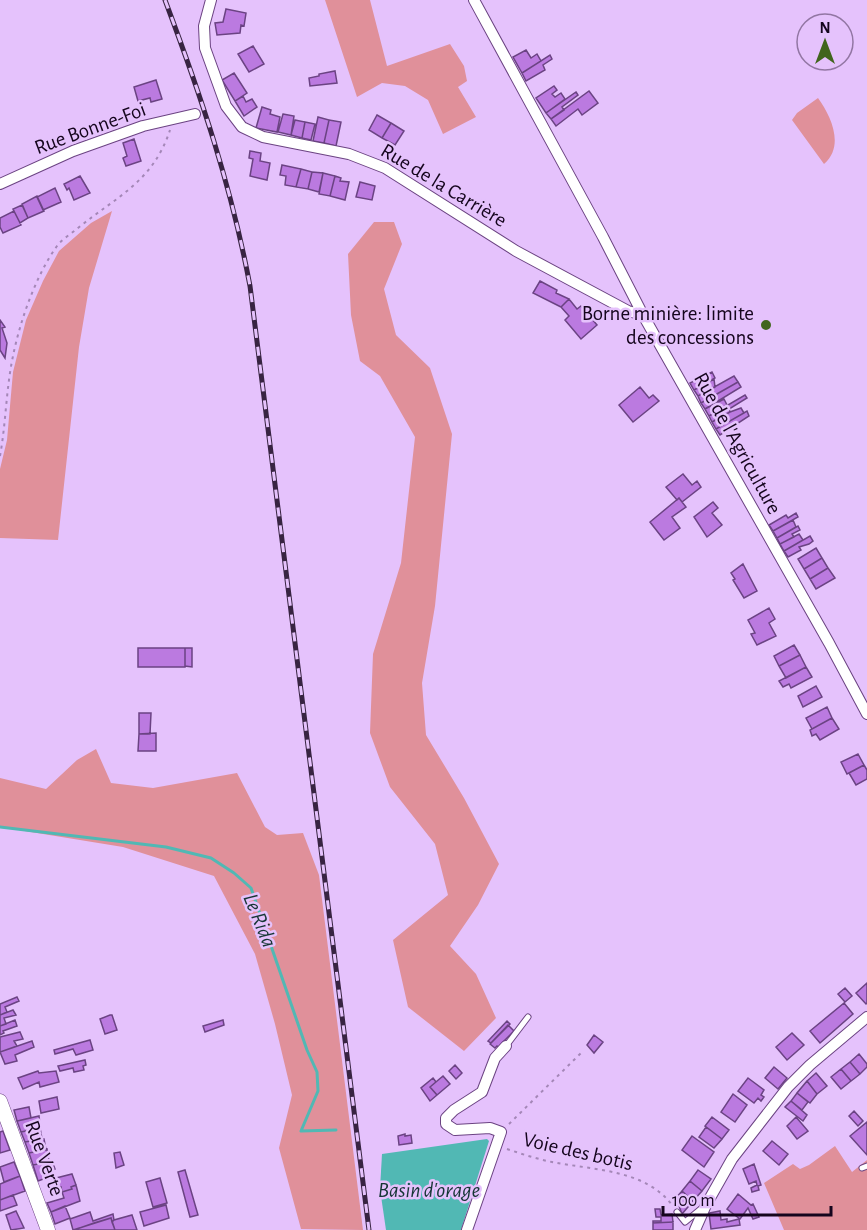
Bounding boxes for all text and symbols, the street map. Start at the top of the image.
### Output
north arrow [795,12,855,72]
text: N [819,20,831,36]
street label: Rue Bonne-Foi [32,99,149,158]
street label: Rue de la Carrière [377,140,510,231]
place label: Borne minière: limite des concessions [582,303,754,348]
marker: Borne minière: limite des concessions [759,318,773,332]
street label: Rue de l'Agriculture [690,369,785,518]
water label: Le Rida [239,890,281,950]
street label: Rue Verte [21,1118,68,1199]
street label: Voie des botis [521,1129,635,1174]
water label: Basin d'orage [378,1179,480,1201]
scale bar [663,1179,831,1217]
text: 100 m [672,1192,715,1210]

